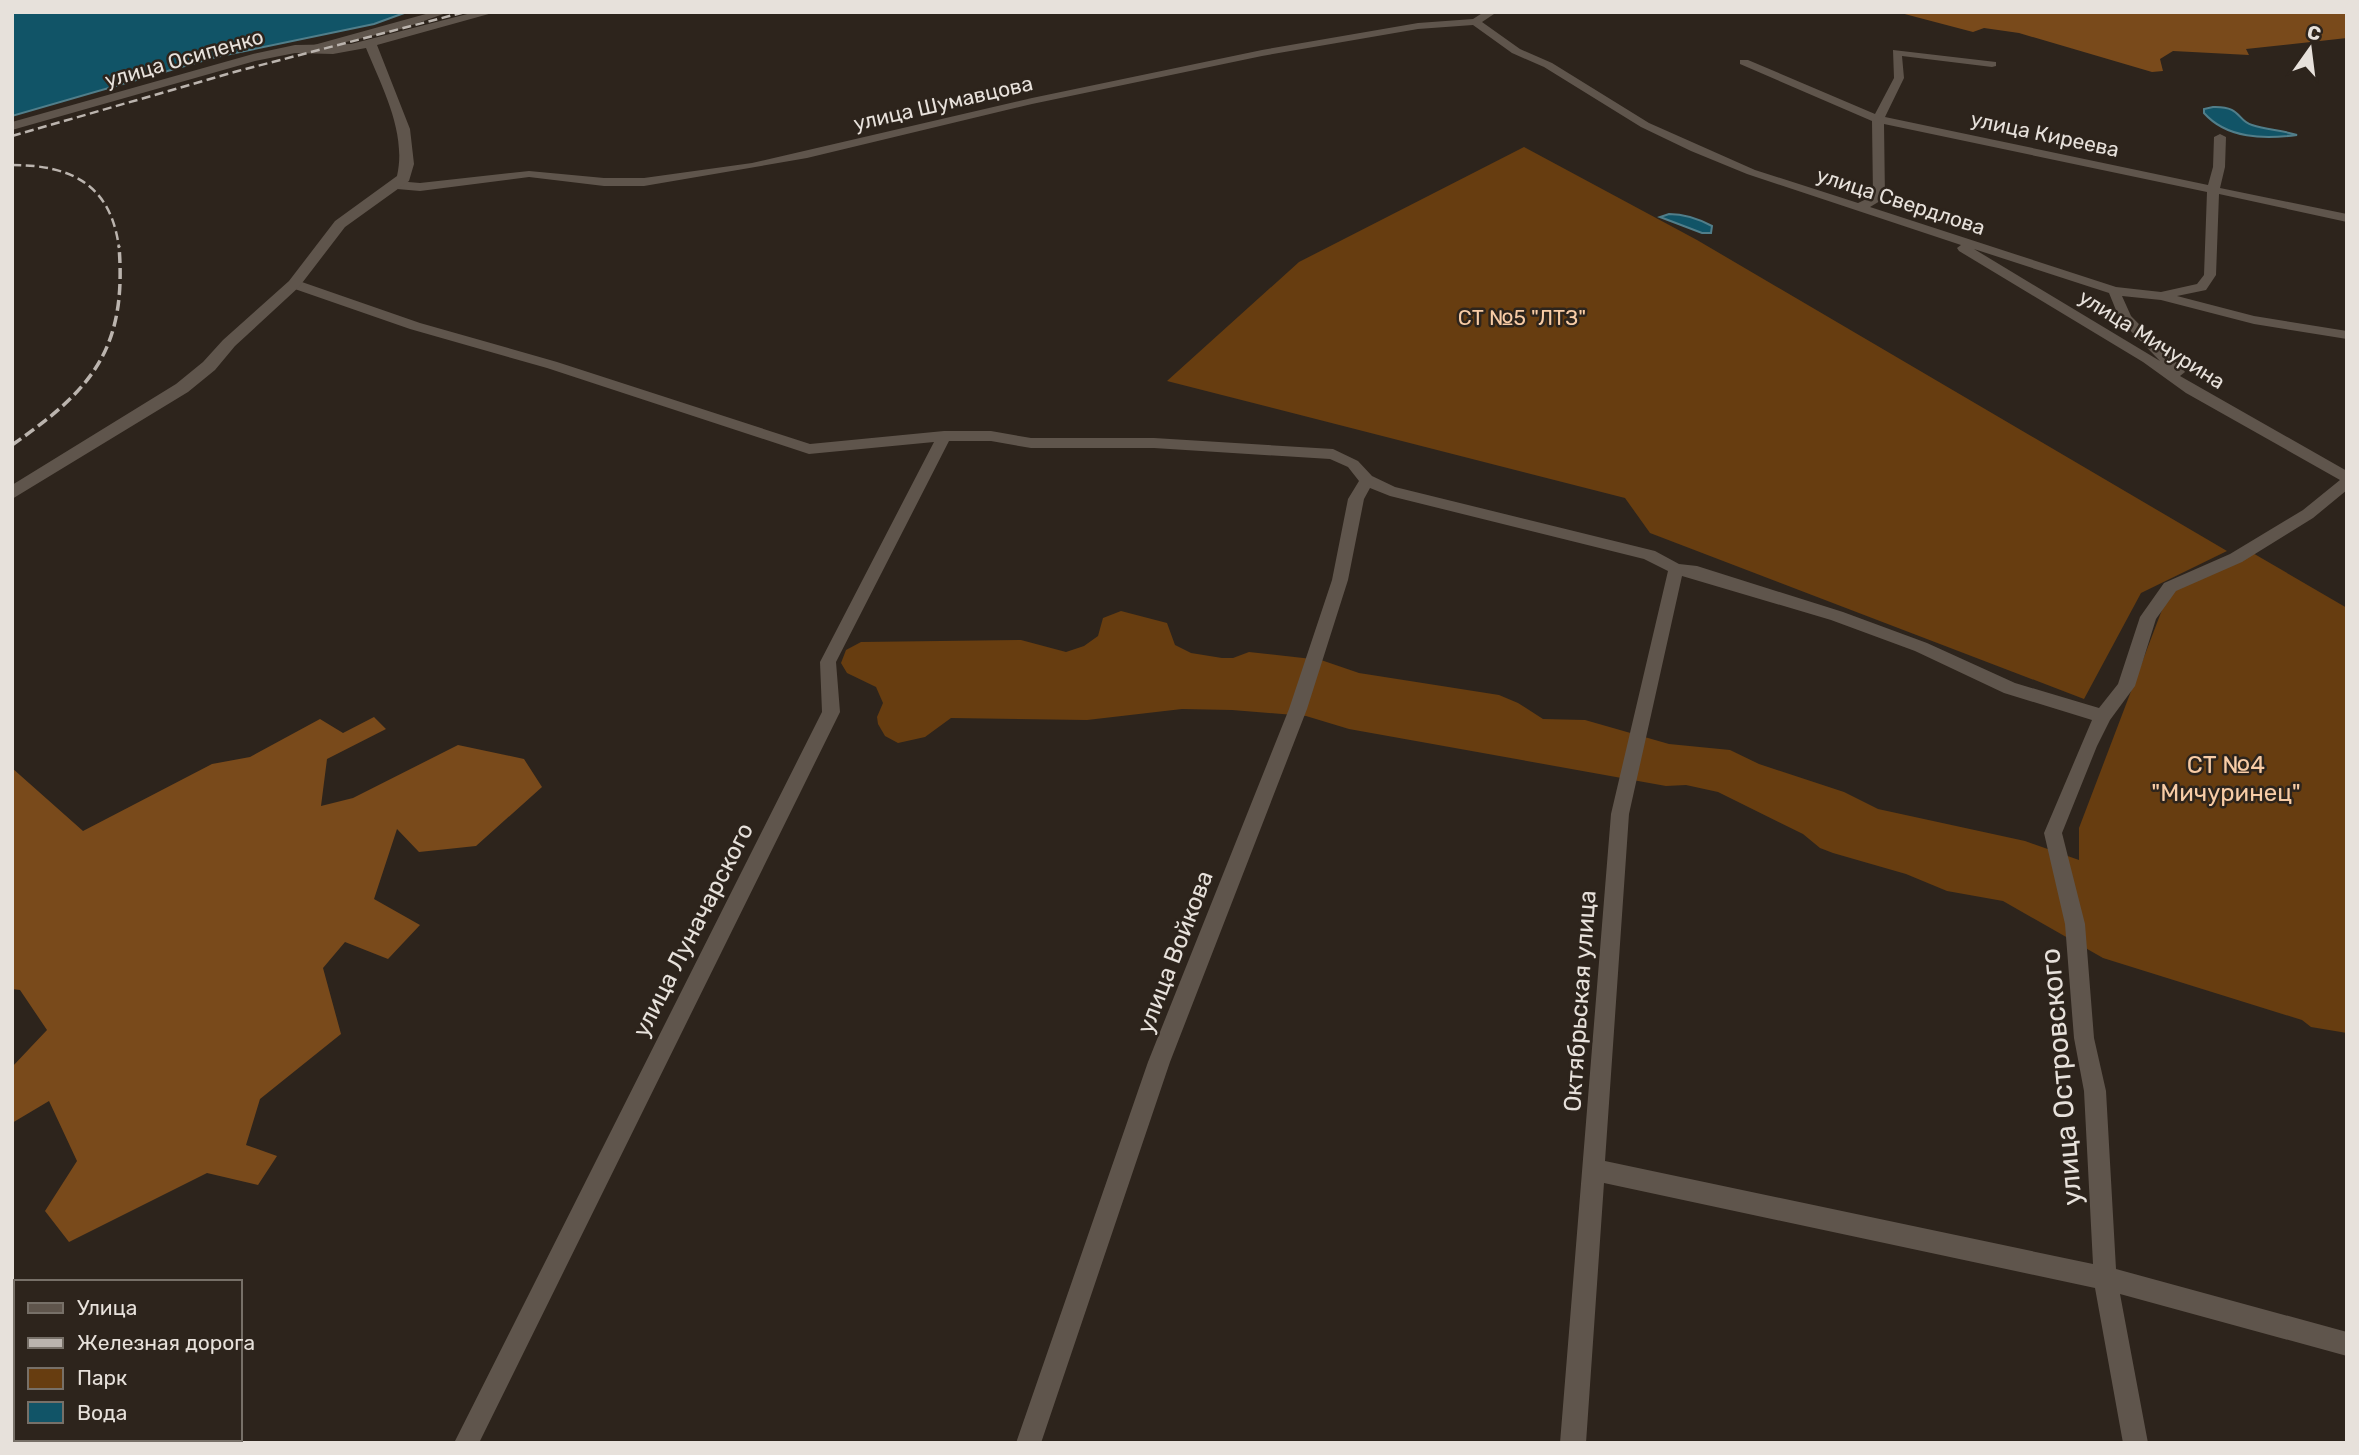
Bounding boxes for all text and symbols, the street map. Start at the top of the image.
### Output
north arrow [2275,14,2345,84]
text: С [2305,20,2323,46]
street label: улица Осипенко [102,23,266,93]
street label: улица Шумавцова [851,70,1035,136]
street label: улица Киреева [1968,106,2122,162]
street label: улица Свердлова [1814,162,1988,240]
street label: улица Мичурина [2074,284,2230,394]
park label: СТ №5 "ЛТЗ" [1458,305,1586,330]
park label: СТ №4 "Мичуринец" [2151,751,2301,807]
street label: улица Луначарского [627,818,759,1042]
street label: улица Войкова [1131,867,1219,1037]
street label: Октябрьская улица [1558,889,1602,1113]
street label: улица Островского [2033,947,2089,1207]
legend [14,1280,242,1441]
text: Улица [77,1295,137,1320]
text: Железная дорога [77,1330,255,1355]
text: Парк [77,1365,127,1390]
text: Вода [77,1400,127,1425]

